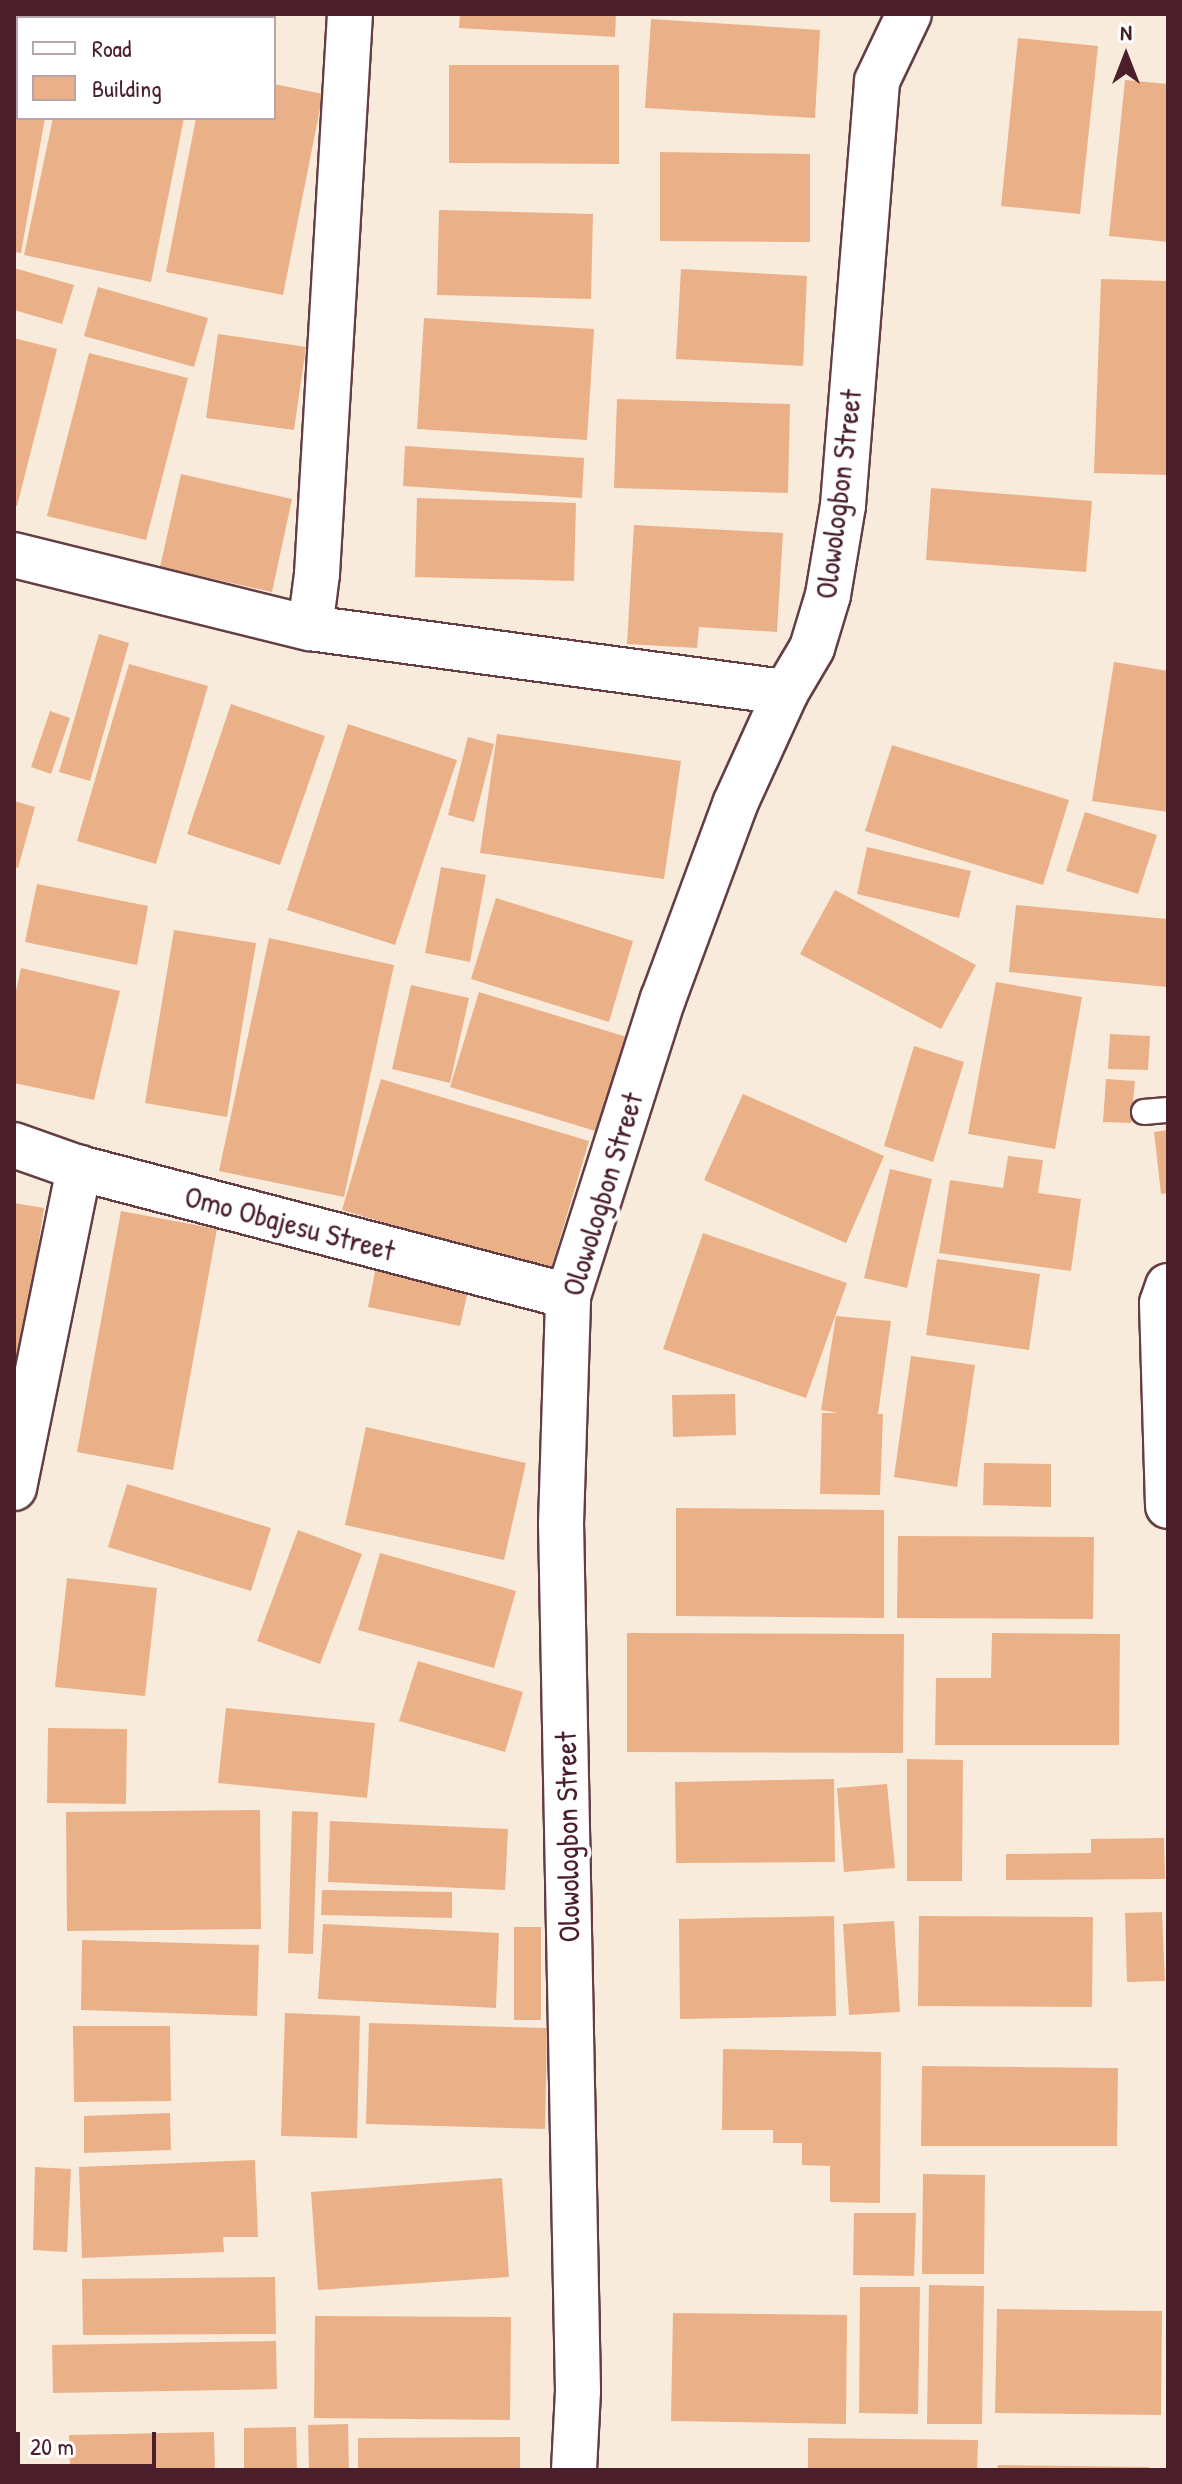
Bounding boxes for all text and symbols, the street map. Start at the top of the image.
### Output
legend [16,16,276,120]
north arrow [1086,16,1166,96]
text: N [1120,17,1132,47]
text: Road [92,32,131,64]
text: Building [92,72,162,104]
street label: Olowologbon Street [807,387,869,601]
street label: Olowologbon Street [554,1088,650,1300]
street label: Omo Obajesu Street [181,1178,399,1268]
street label: Olowologbon Street [547,1731,587,1943]
scale bar [20,2416,160,2466]
text: 20 m [30,2430,74,2462]

